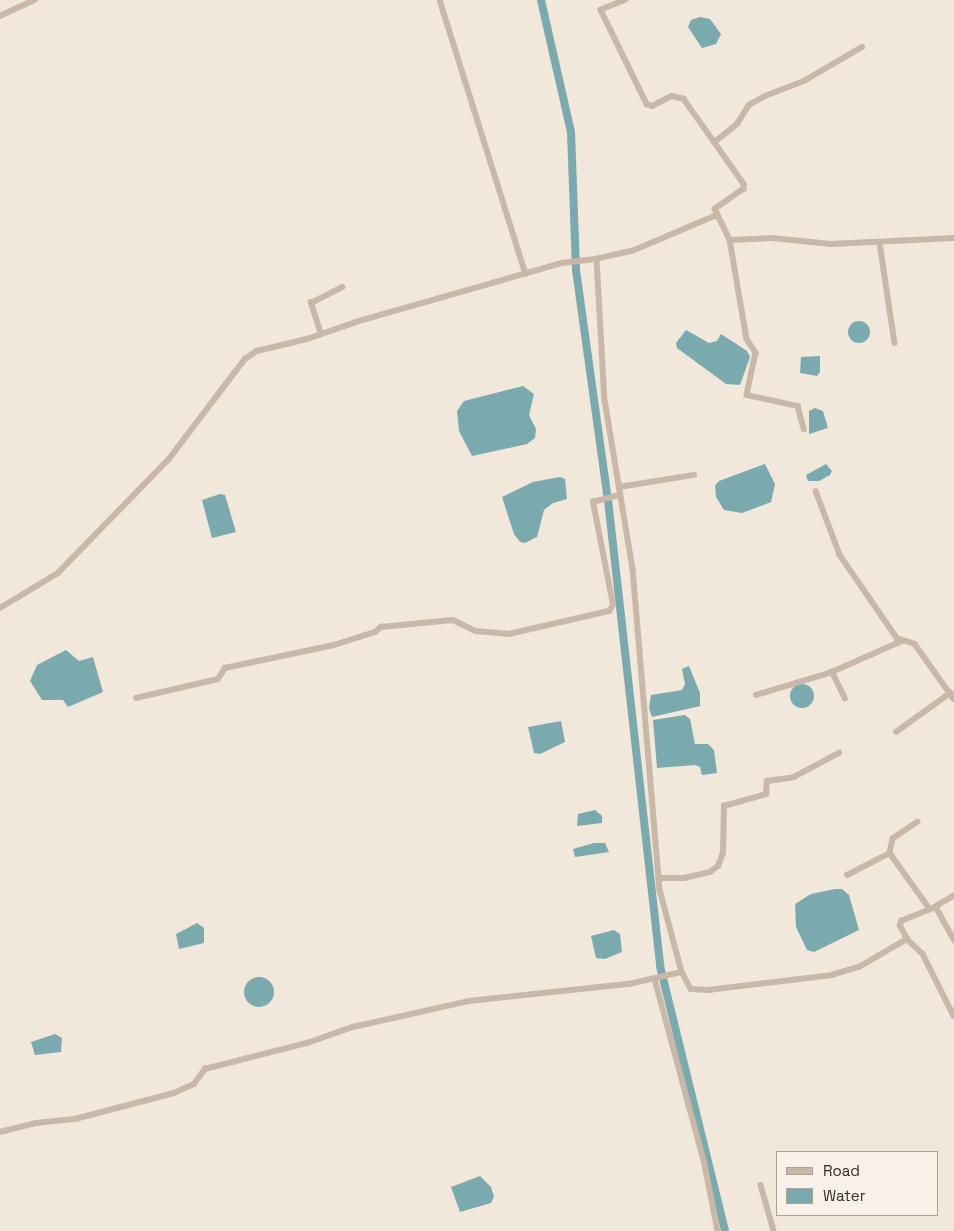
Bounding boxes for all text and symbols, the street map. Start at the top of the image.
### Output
legend [776,1151,939,1216]
text: Road [823,1161,860,1180]
text: Water [823,1186,865,1205]

